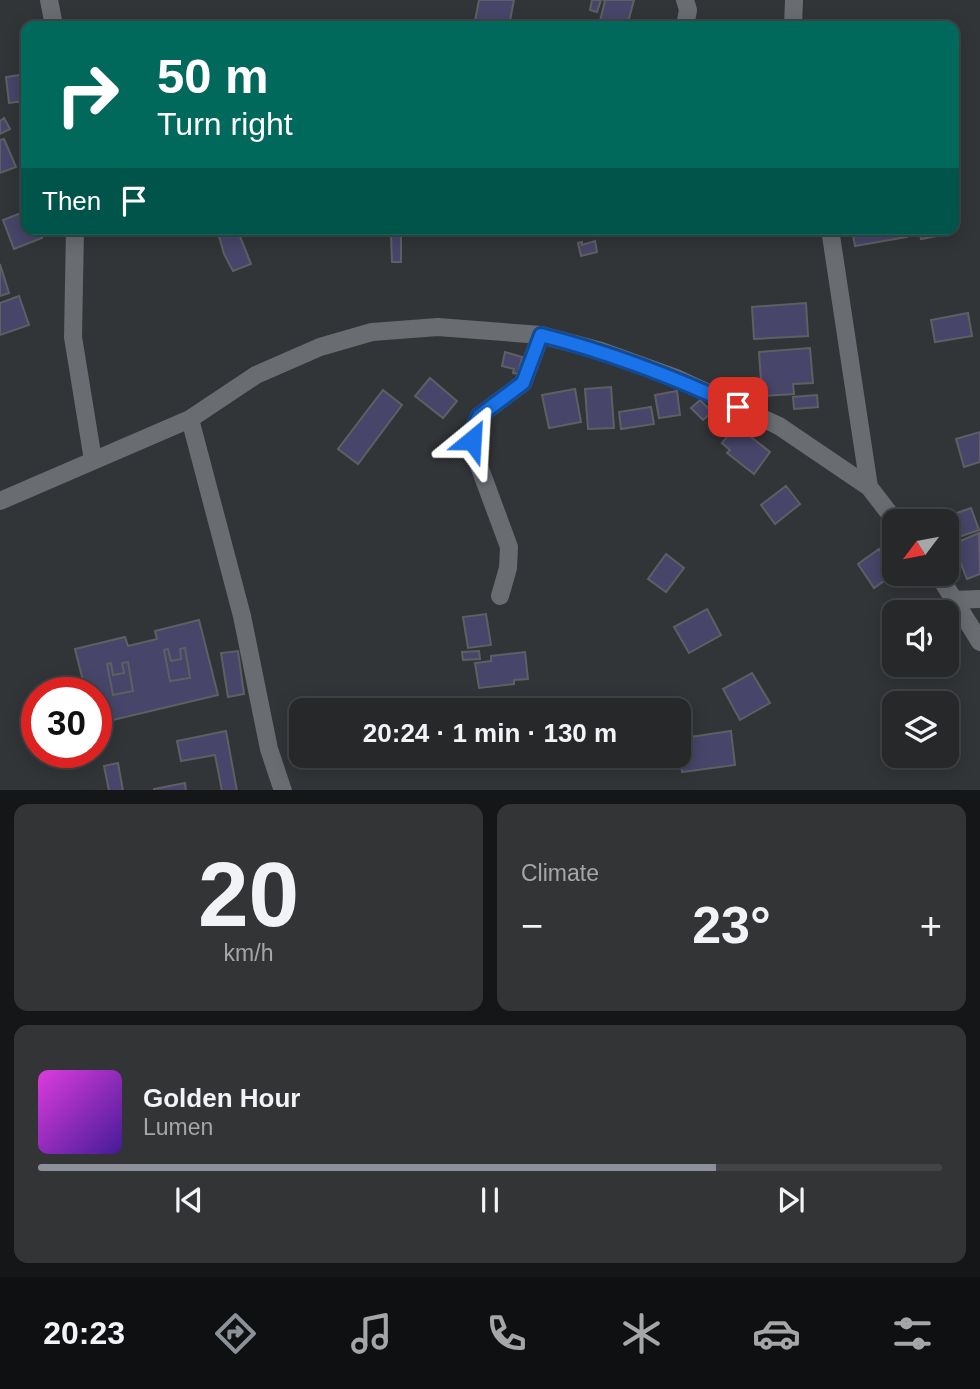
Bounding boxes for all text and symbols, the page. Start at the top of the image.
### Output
icon: right [42,49,133,140]
text: 50 m [157,49,269,103]
text: Turn right [157,106,293,142]
icon: arrive [115,182,153,220]
text: Then [42,186,101,216]
pin [708,377,768,437]
icon: arrive [719,388,757,426]
position arrow [435,403,509,477]
north arrow [882,509,959,586]
map controls [882,509,959,768]
button: sound [882,600,959,677]
speed limit sign: 30 [21,677,112,768]
button: layers [882,691,959,768]
text: 20:24 · 1 min · 130 m [363,718,617,748]
text: 20 [198,844,299,945]
text: Climate [521,860,599,886]
text: 23° [692,896,771,954]
text: − [521,905,543,947]
text: + [920,905,942,947]
text: km/h [224,940,273,966]
text: Golden Hour [143,1083,300,1113]
text: Lumen [143,1114,213,1140]
icon: previous [170,1181,208,1219]
icon: pause [471,1181,509,1219]
icon: next [772,1181,810,1219]
icon: directions [211,1309,260,1358]
icon: music [347,1309,396,1358]
icon: phone [482,1309,531,1358]
icon: climate [617,1309,666,1358]
icon: car [752,1309,801,1358]
icon: filters [888,1309,937,1358]
text: 20:23 [43,1315,125,1351]

